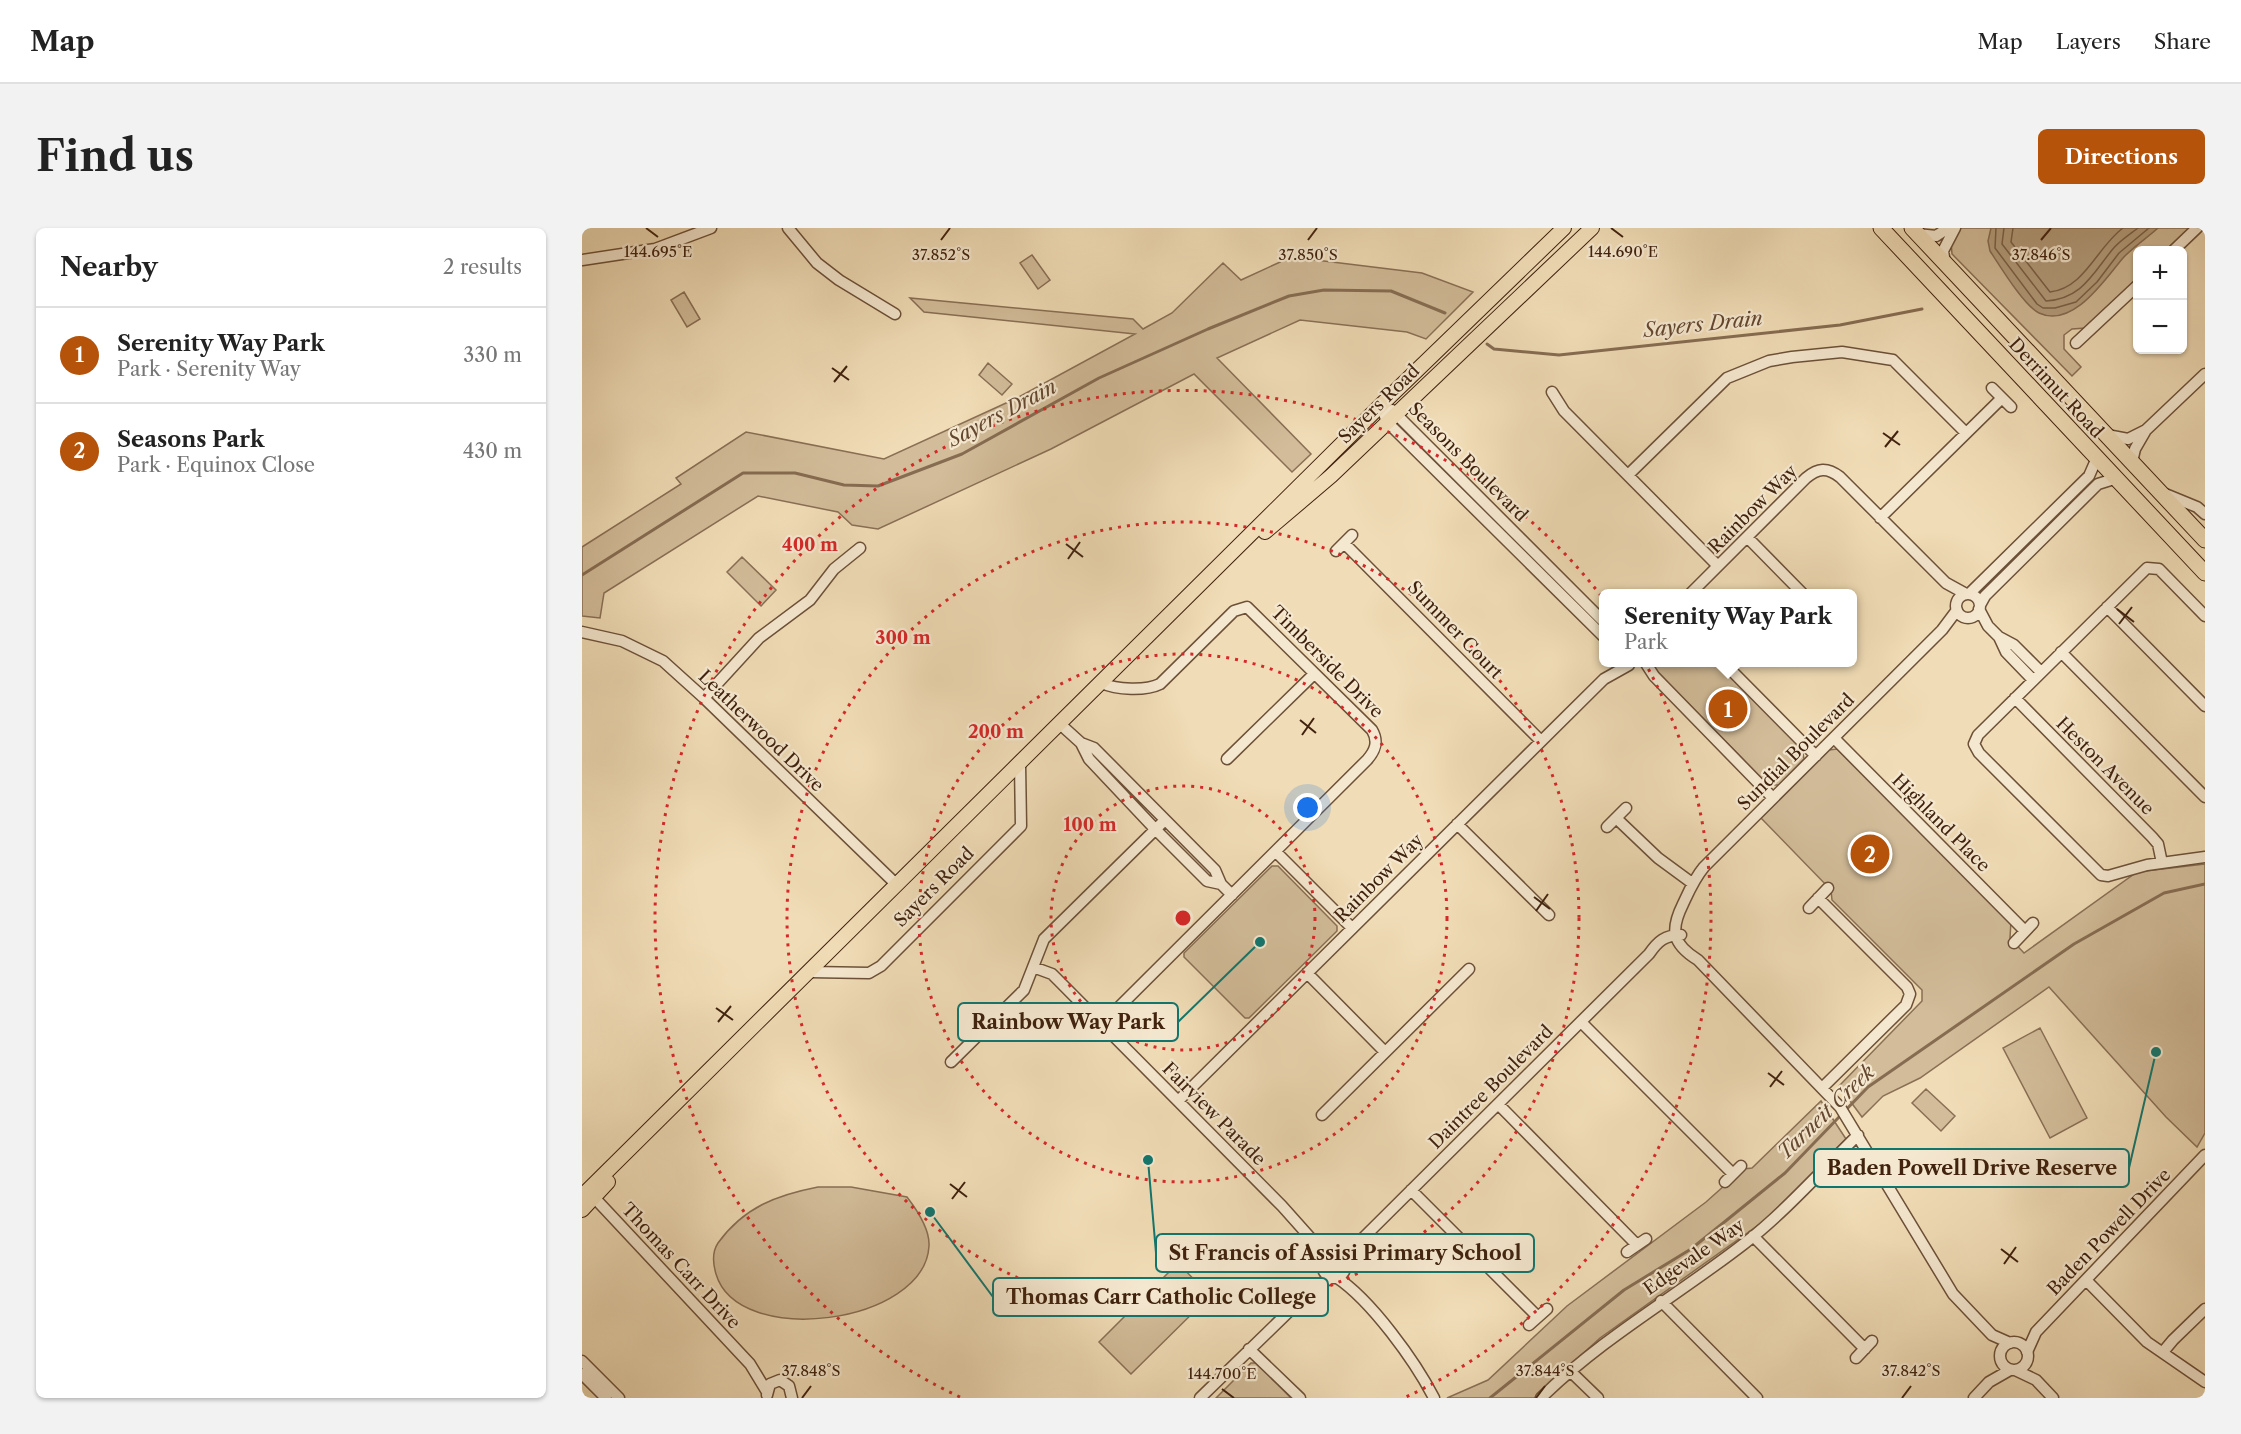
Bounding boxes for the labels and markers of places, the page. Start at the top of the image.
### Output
pin: 1 [1708,686,1748,732]
pin: 2 [1850,832,1890,876]
centre of rings [1173,908,1193,928]
callout: Rainbow Way Park [958,1003,1178,1041]
callout: Baden Powell Drive Reserve [1814,1149,2129,1187]
callout: St Francis of Assisi Primary School [1156,1234,1534,1272]
callout: Thomas Carr Catholic College [993,1278,1328,1316]

